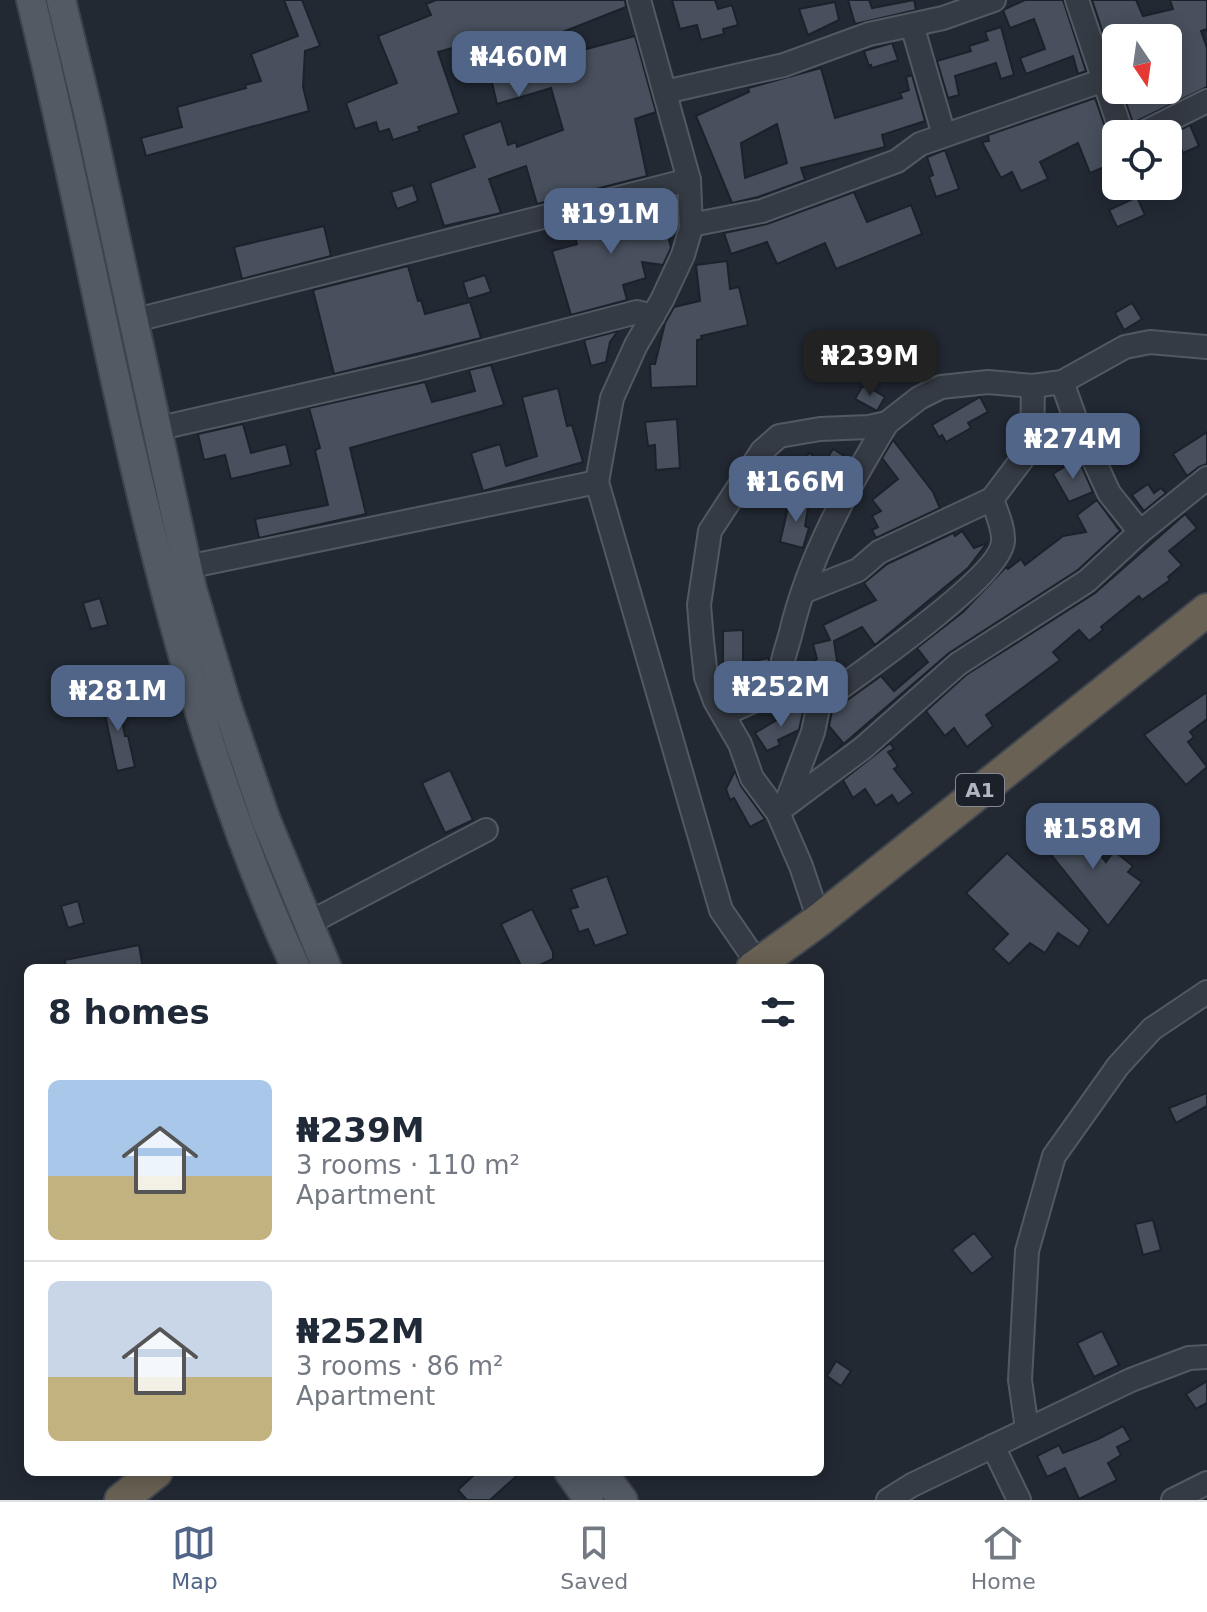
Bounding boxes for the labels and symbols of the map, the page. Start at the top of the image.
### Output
north arrow [1102,24,1182,104]
pin: ₦460M [463,31,575,99]
pin: ₦191M [555,188,667,256]
pin: ₦239M [814,330,926,398]
pin: ₦274M [1017,413,1129,481]
pin: ₦166M [740,456,852,524]
pin: ₦252M [725,661,837,729]
pin: ₦281M [62,665,174,733]
road number: A1 [956,774,1004,806]
pin: ₦158M [1037,803,1149,871]

